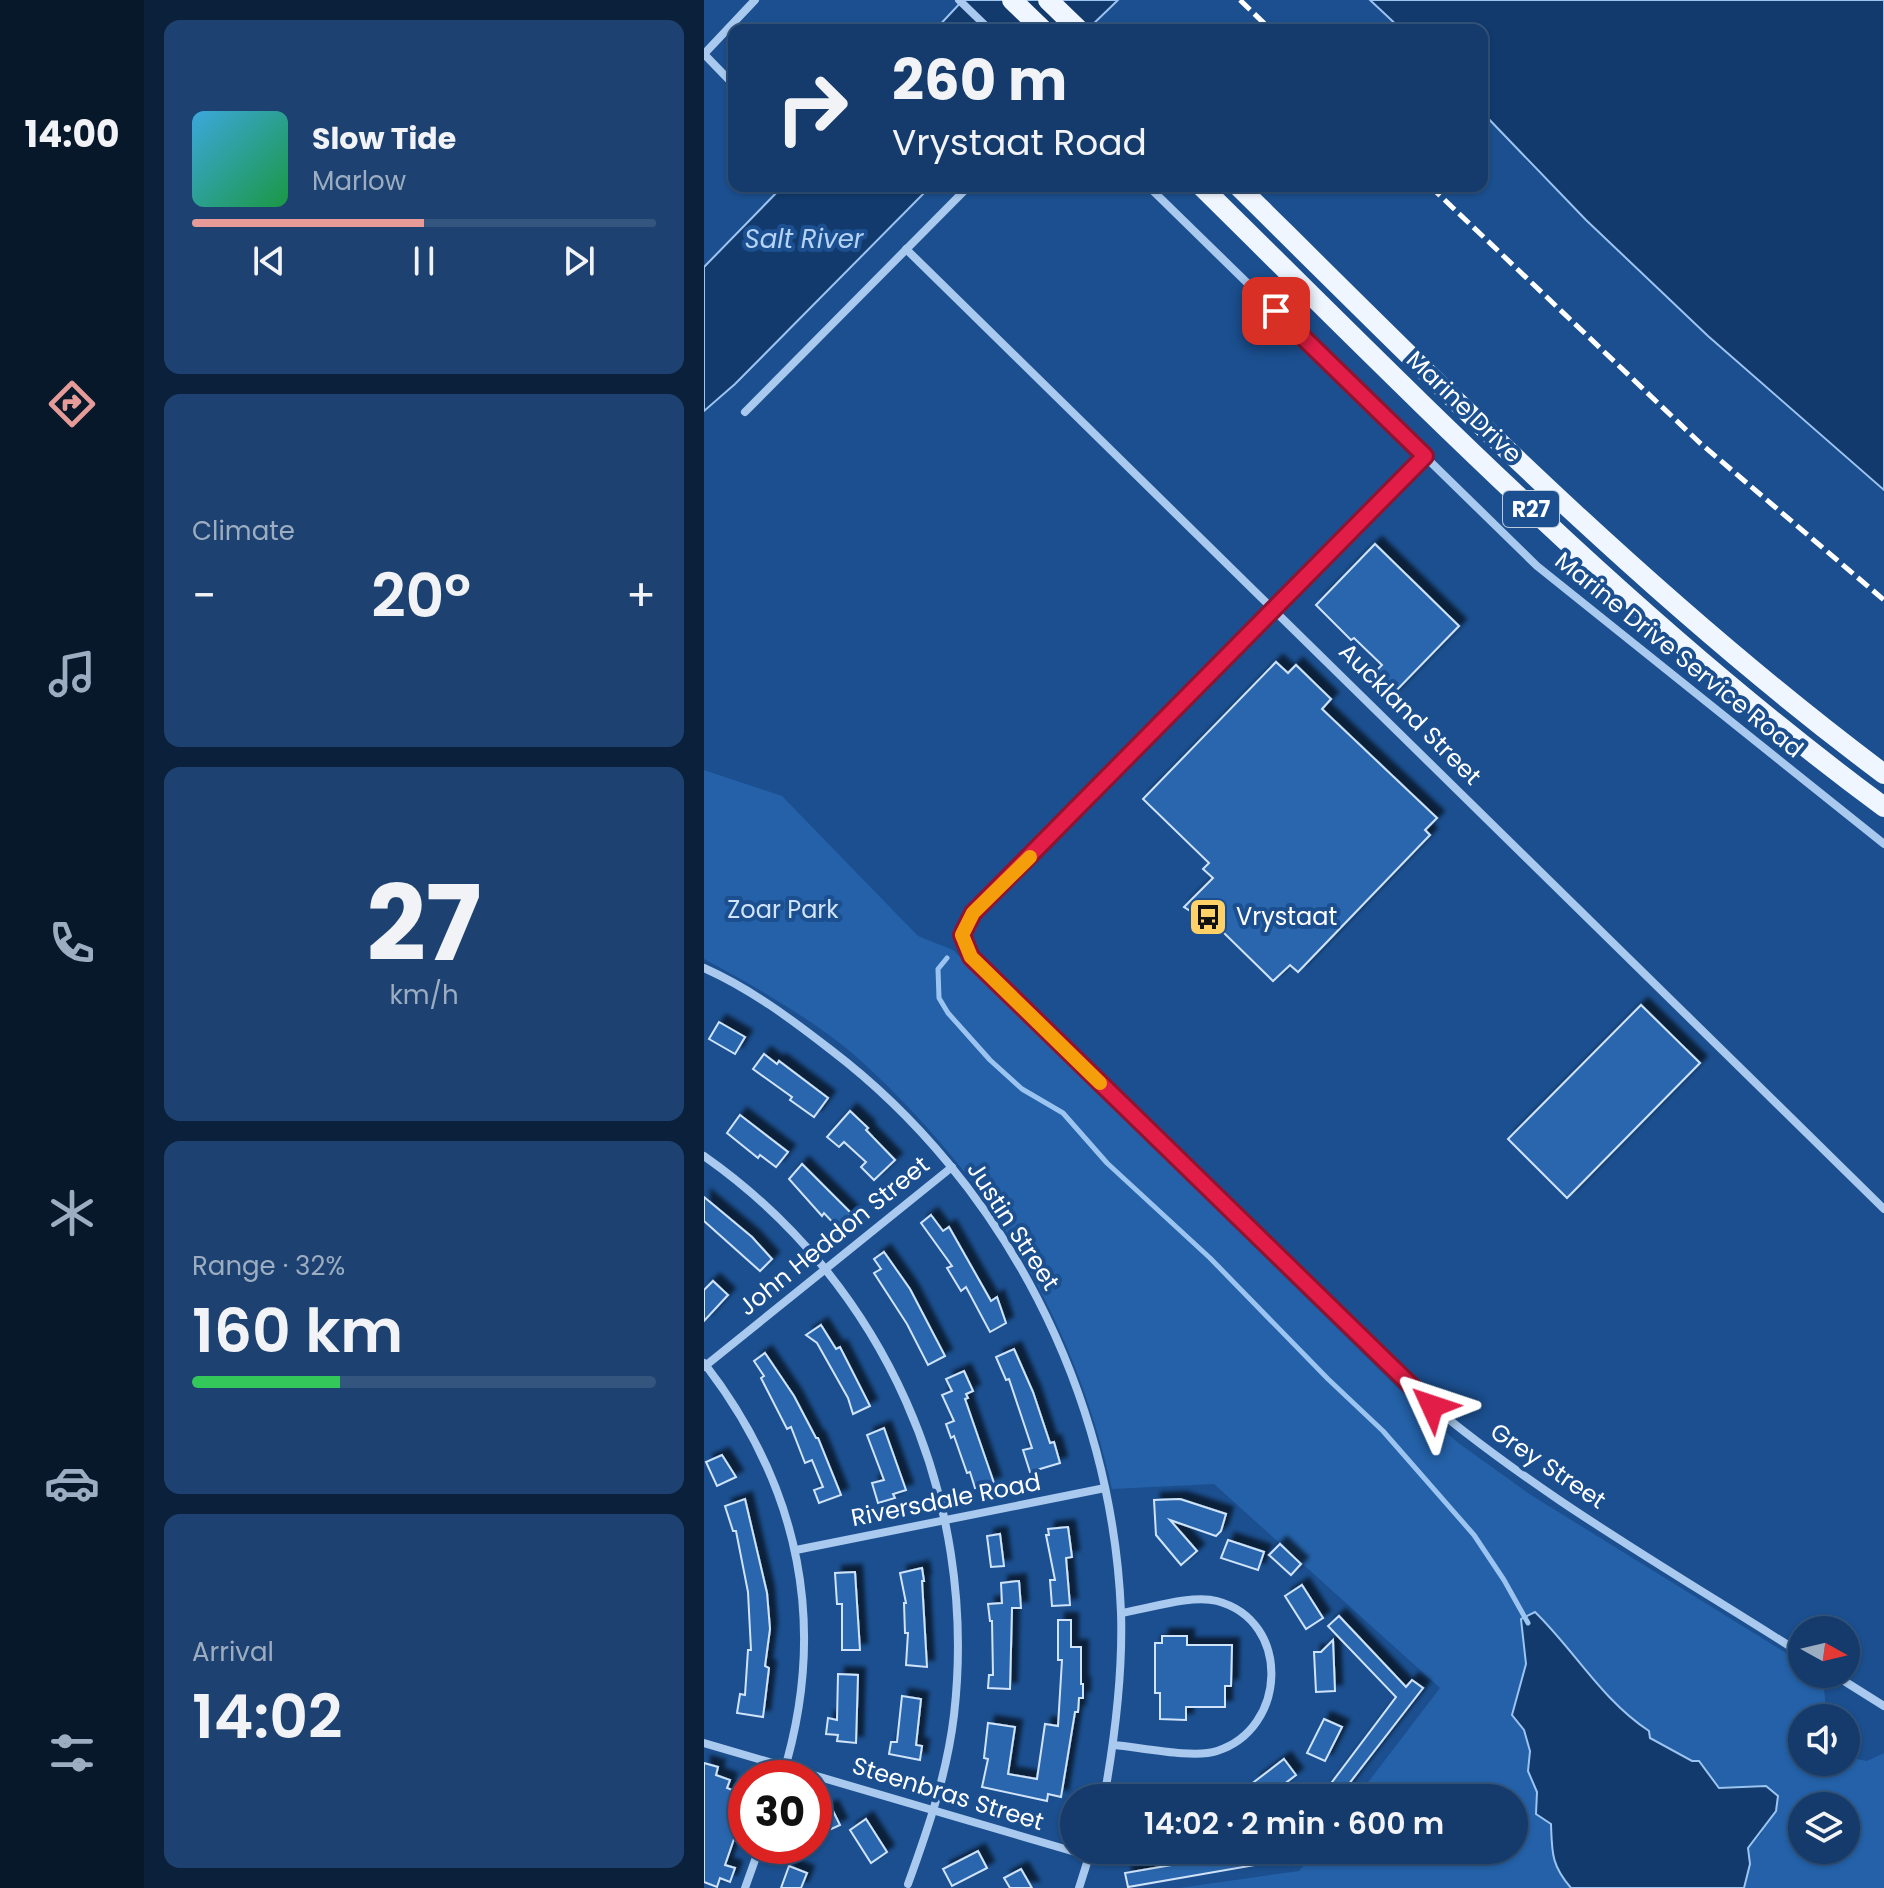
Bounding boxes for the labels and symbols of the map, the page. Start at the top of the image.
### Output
water label: Salt River [745,221,865,257]
pin [1242,277,1310,345]
street label: Marine Drive [1399,343,1529,470]
road number: R27 [1503,491,1559,527]
street label: Marine Drive Service Road [1548,544,1810,765]
street label: Auckland Street [1332,635,1489,792]
park label: Zoar Park [727,893,839,926]
bus stop icon: Vrystaat [1187,896,1229,938]
place label: Vrystaat [1236,900,1337,933]
street label: John Heddon Street [731,1148,936,1323]
street label: Justin Street [959,1155,1067,1296]
position arrow [1390,1364,1474,1448]
street label: Grey Street [1484,1415,1613,1516]
street label: Riversdale Road [848,1465,1043,1534]
north arrow [1788,1616,1860,1688]
street label: Steenbras Street [848,1749,1048,1838]
speed limit sign: 30 [728,1760,832,1864]

